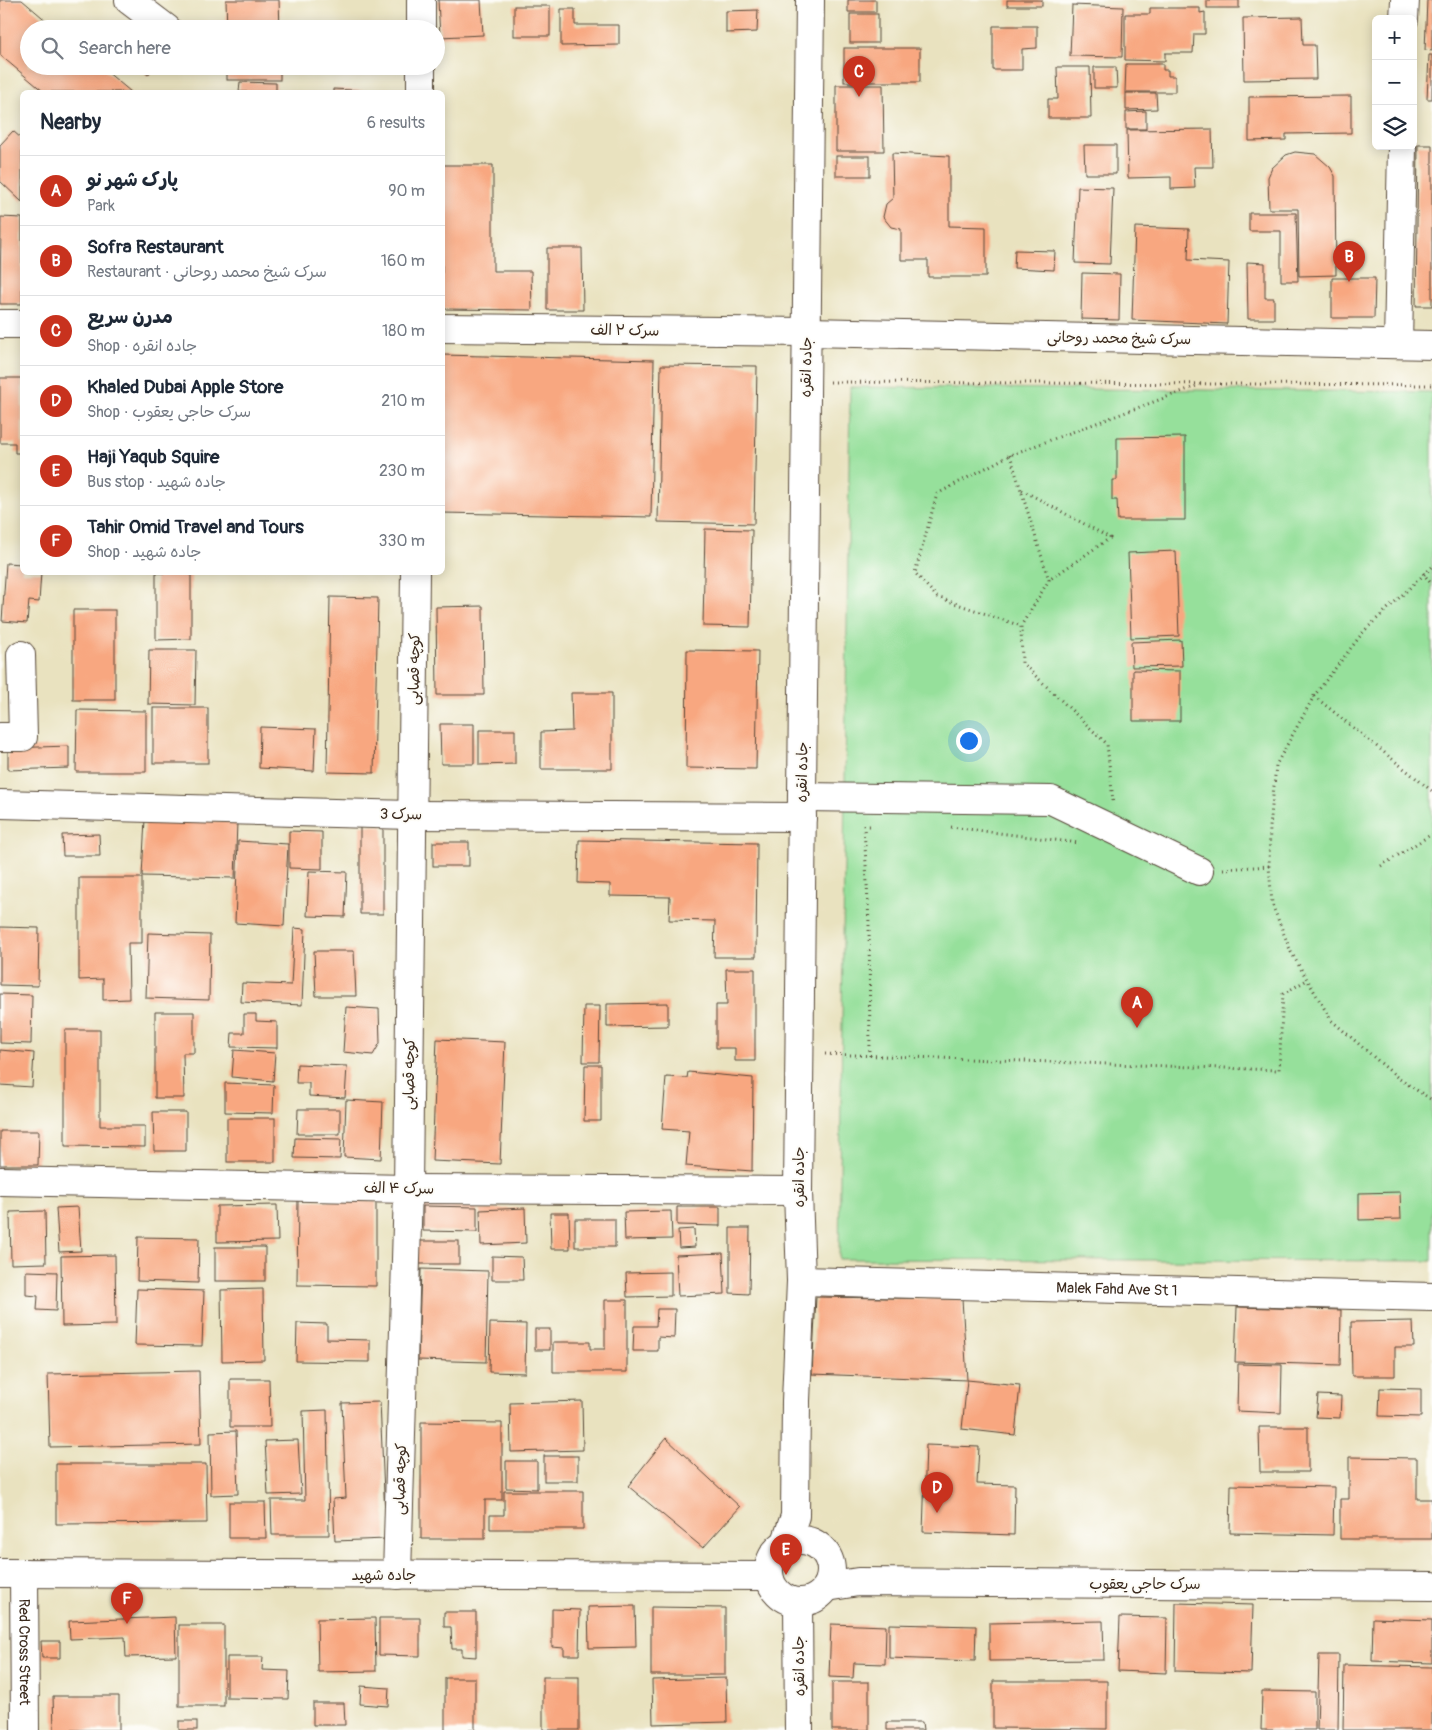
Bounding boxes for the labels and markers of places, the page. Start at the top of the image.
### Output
pin: C [843,56,875,97]
pin: B [1333,241,1365,282]
pin: A [1121,987,1153,1028]
pin: D [921,1472,953,1513]
pin: E [770,1534,802,1575]
pin: F [111,1583,143,1624]

